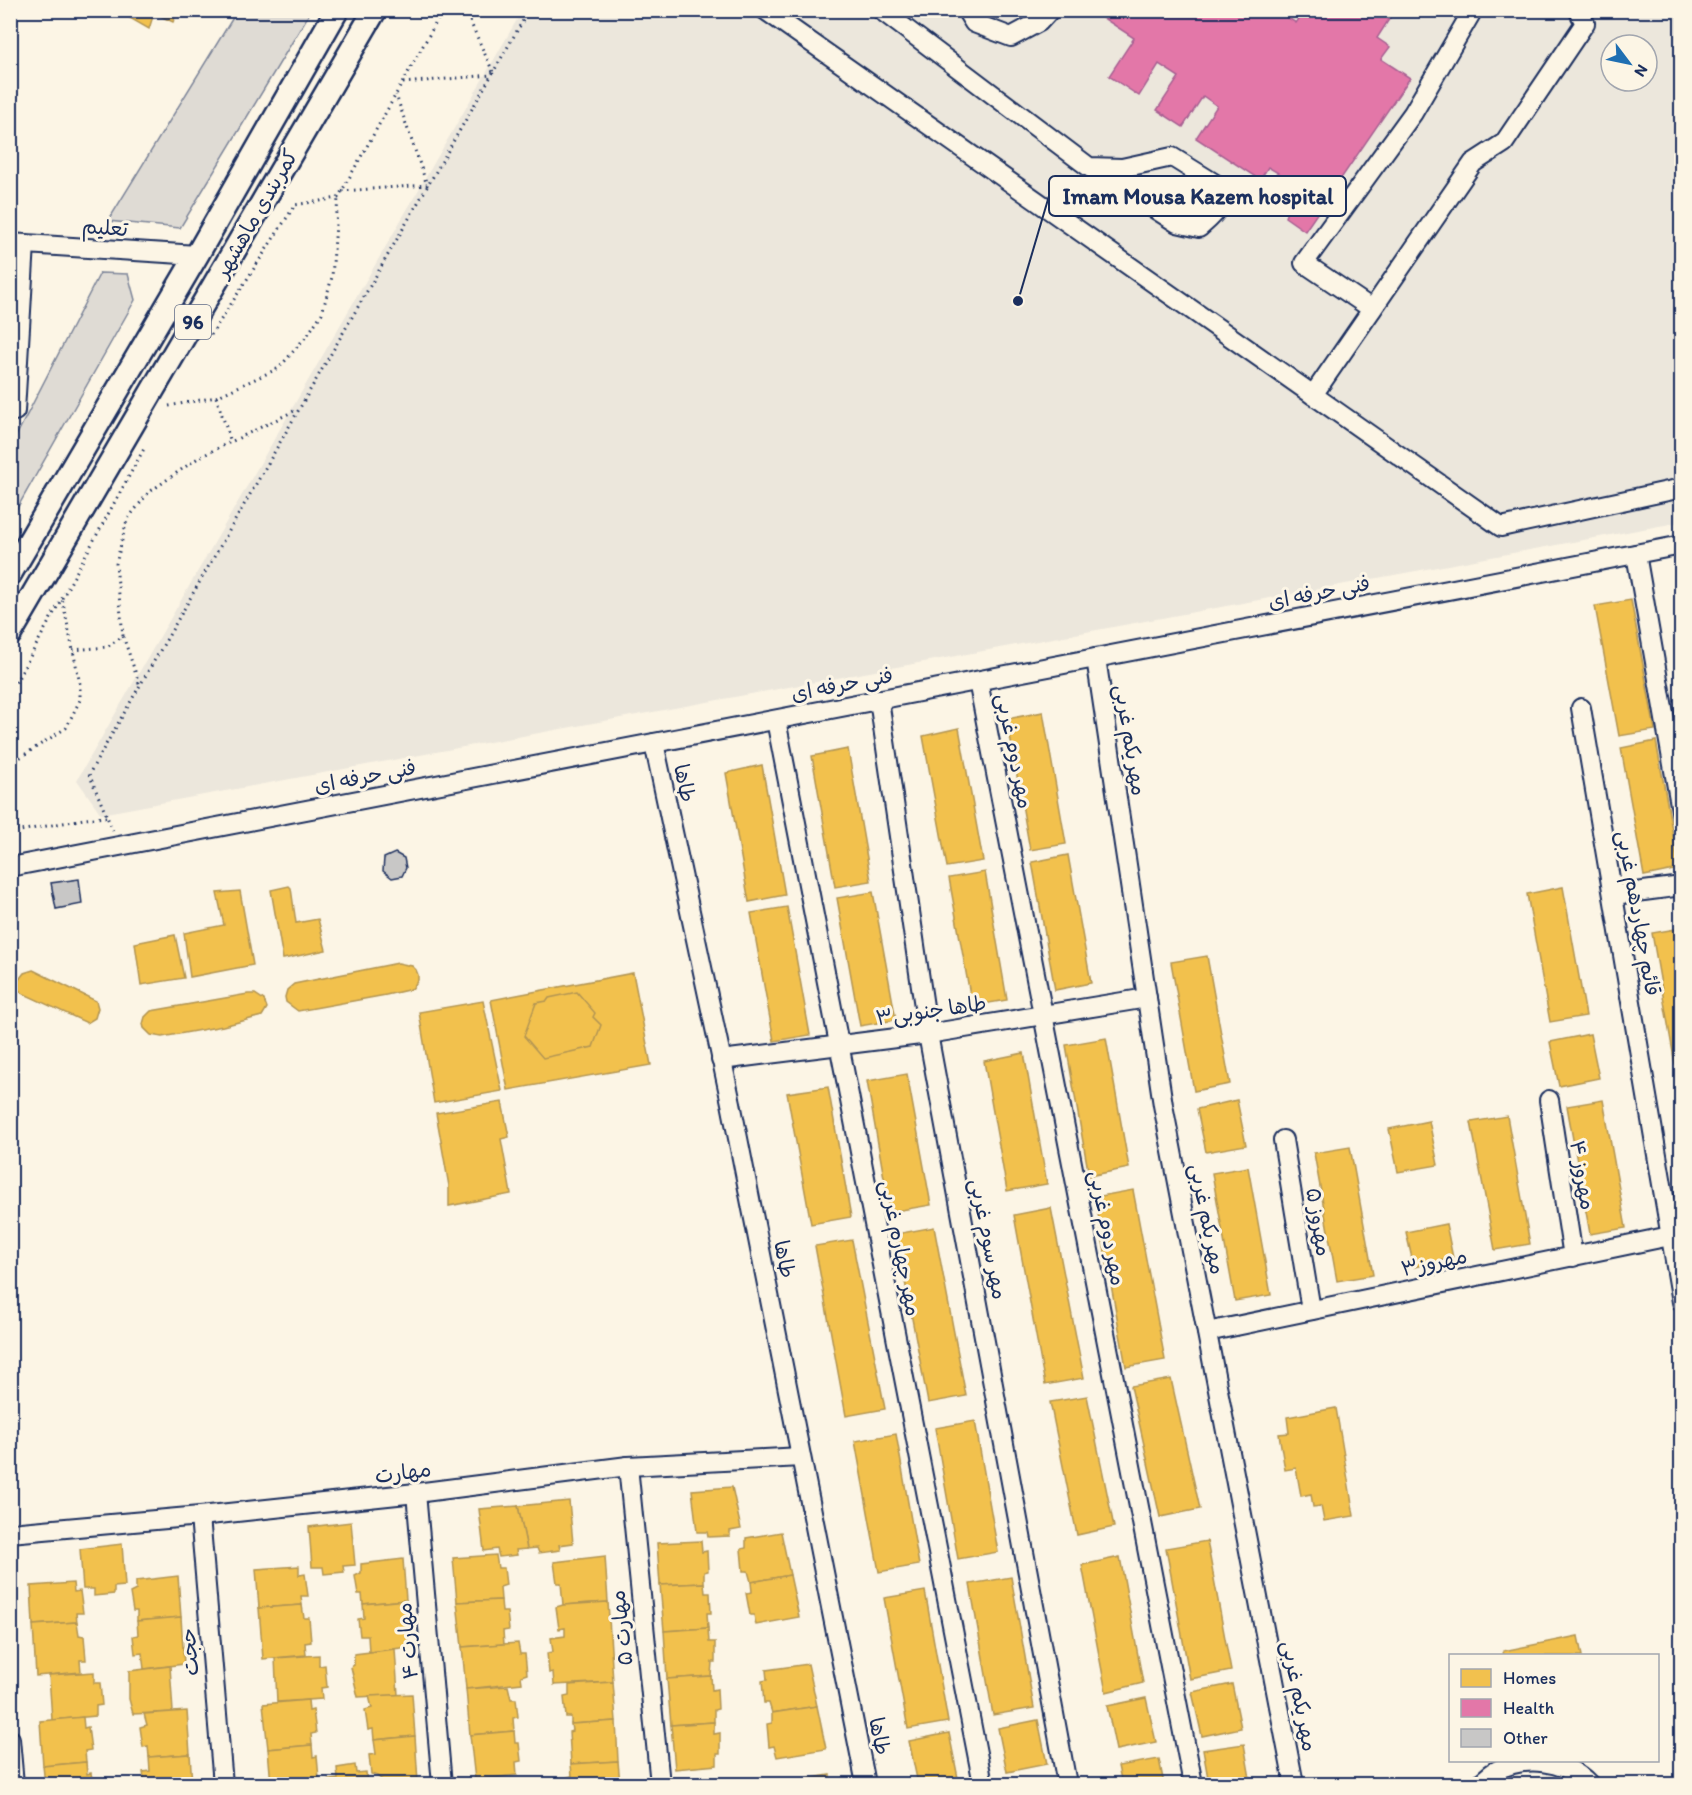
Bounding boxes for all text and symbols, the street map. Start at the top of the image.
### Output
north arrow [1599,33,1659,93]
text: N [1630,61,1652,80]
street label: کمربندی ماهشهر [208,145,304,284]
callout: Imam Mousa Kazem hospital [1049,176,1346,216]
text: Imam Mousa Kazem hospital [1062,183,1334,210]
street label: تعلیم [81,213,130,245]
road number: 96 [175,305,211,339]
street label: فنی حرفه ای [1266,570,1372,616]
street label: فنی حرفه ای [789,662,895,708]
street label: مهر یکم غربی [1106,683,1152,798]
street label: مهر دوم غربی [988,691,1038,811]
street label: فنی حرفه ای [312,754,418,800]
street label: طاها [669,762,701,804]
street label: قائم چهاردهم غربی [1608,828,1666,998]
street label: طاها جنوبی۳ [874,990,988,1032]
street label: مهروز ۴ [1565,1138,1601,1212]
street label: مهر یکم غربی [1181,1161,1231,1277]
street label: مهر دوم غربی [1081,1168,1131,1288]
street label: مهر سوم غربی [961,1176,1013,1302]
street label: مهر چهارم غربی [872,1178,926,1319]
street label: مهروز ۵ [1301,1186,1337,1258]
street label: طاها [769,1238,801,1280]
street label: مهروز۳ [1399,1243,1469,1281]
street label: مهارت [373,1456,433,1488]
street label: مهارت ۵ [605,1589,637,1667]
street label: مهارت ۴ [391,1602,423,1680]
street label: حجت [174,1627,204,1677]
street label: مهر یکم غربی [1273,1638,1323,1754]
legend [1449,1654,1659,1762]
text: Homes [1503,1667,1556,1689]
text: Health [1503,1697,1555,1719]
street label: طاها [864,1715,896,1757]
text: Other [1503,1727,1549,1749]

